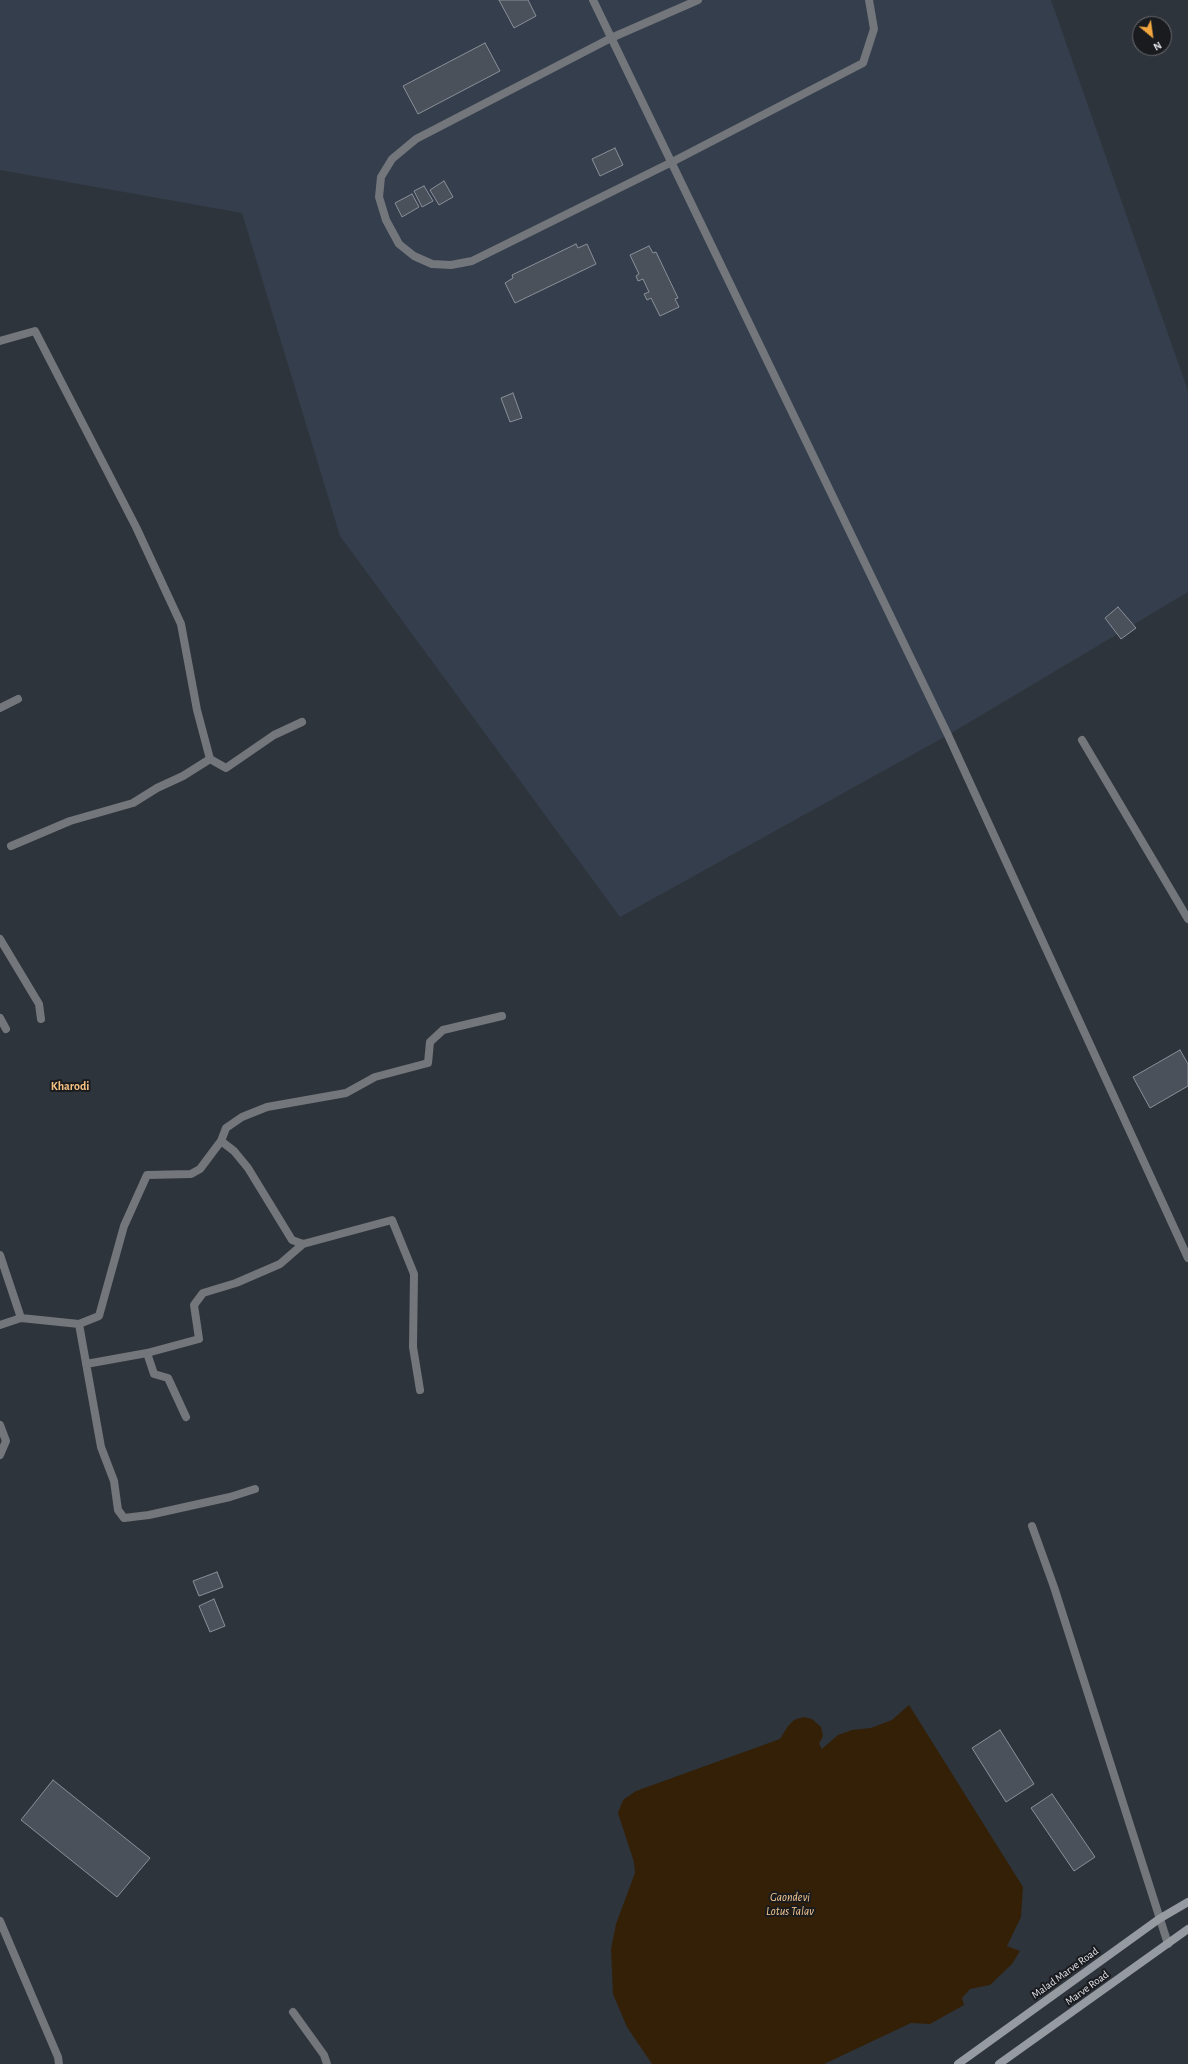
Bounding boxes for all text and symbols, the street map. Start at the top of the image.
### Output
north arrow [1132,16,1172,56]
text: N [1152,39,1164,53]
district label: Kharodi [51,1079,89,1093]
water label: Gaondevi Lotus Talav [766,1890,814,1918]
street label: Malad Marve Road [1029,1944,1101,2002]
street label: Marve Road [1063,1968,1111,2008]

